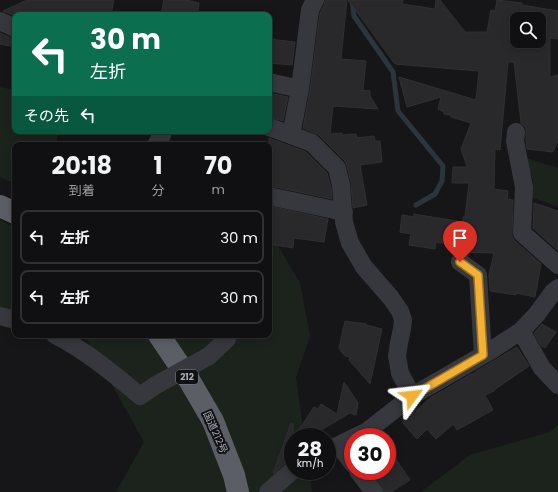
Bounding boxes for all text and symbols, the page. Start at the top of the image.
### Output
map controls [510,12,546,48]
button: search [510,12,546,48]
text: 30 m [90,20,161,59]
icon: left [24,28,76,80]
text: 左折 [90,59,126,84]
icon: left [77,104,99,126]
text: その先 [24,105,69,126]
text: 20:18 [51,149,112,182]
text: 1 [154,149,163,182]
text: 70 [204,149,233,182]
text: m [212,180,225,199]
text: 到着 [69,181,95,200]
text: 分 [152,181,165,200]
pin [443,221,477,262]
icon: left [26,226,48,248]
text: 左折 [60,227,90,248]
text: 30 m [220,227,258,248]
icon: arrive [449,227,471,249]
icon: left [26,286,48,308]
text: 左折 [60,287,90,308]
text: 30 m [220,287,258,308]
road number: 212 [176,370,198,384]
position arrow [391,375,433,417]
street label: 国道212号 [200,409,231,456]
speed limit sign: 30 [344,428,396,480]
text: 28 [298,435,322,463]
text: km/h [297,456,323,471]

